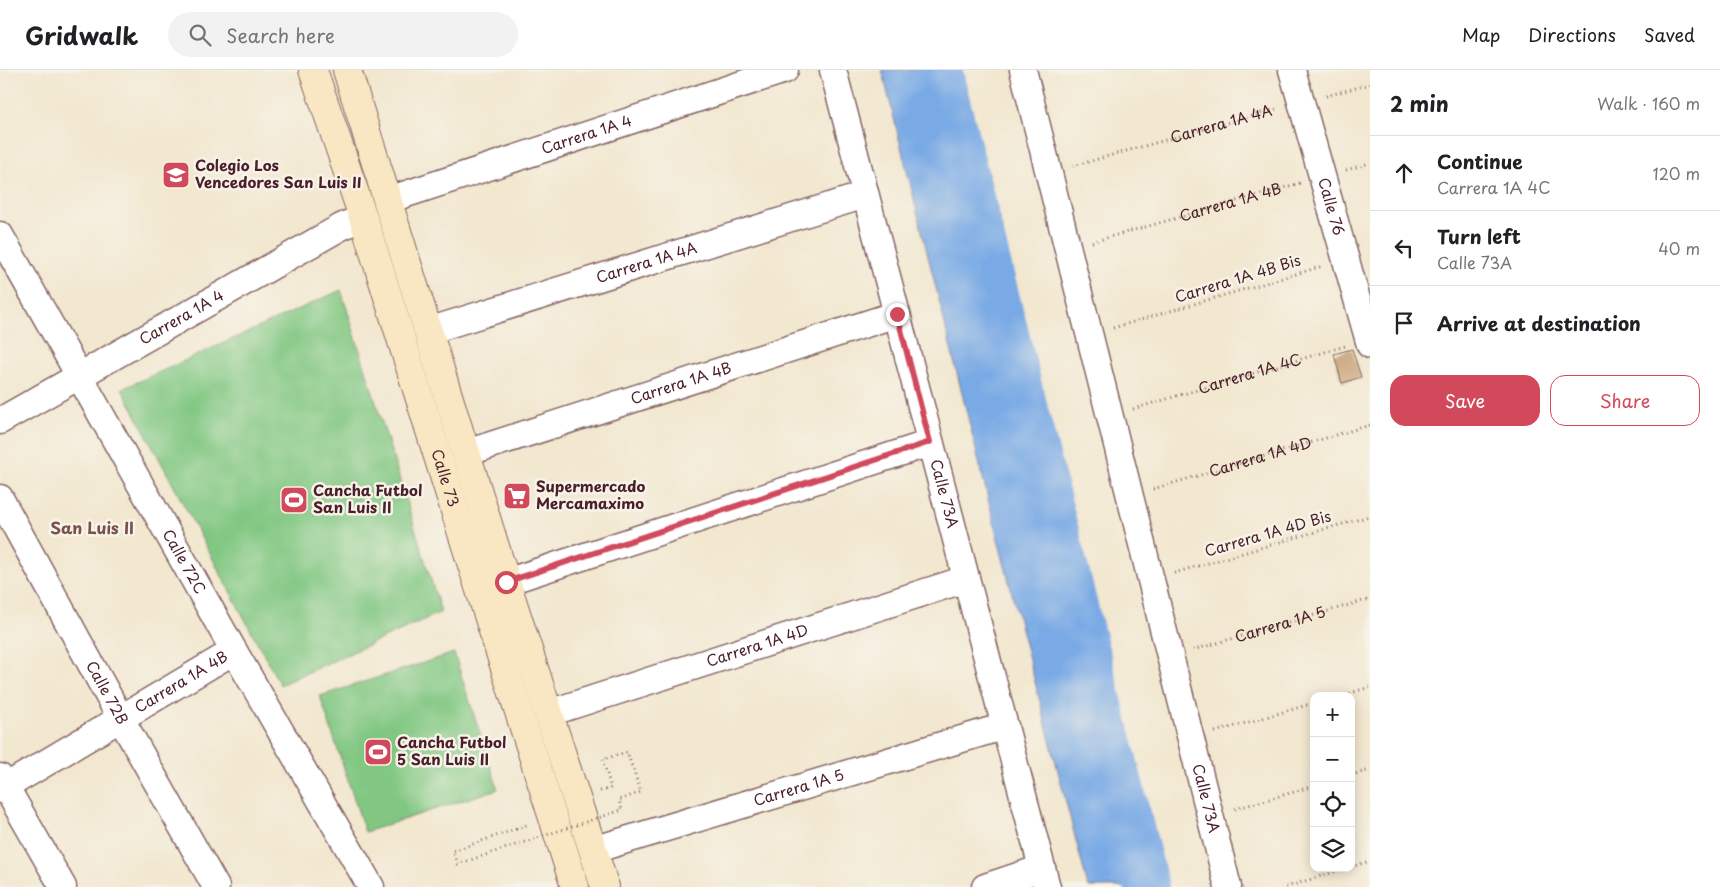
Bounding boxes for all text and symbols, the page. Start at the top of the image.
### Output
search box [168,12,518,57]
text: Gridwalk [25,17,138,53]
icon: search [186,21,214,49]
text: Search here [226,21,335,49]
text: Map [1462,21,1500,48]
text: Directions [1528,21,1616,48]
text: Saved [1644,21,1695,48]
text: 2 min [1390,87,1449,119]
text: Walk · 160 m [1597,91,1700,115]
street label: Carrera 1A 4A [1167,98,1274,148]
street label: Carrera 1A 4 [538,108,635,159]
text: Continue [1437,147,1523,175]
place label: Colegio Los Vencedores San Luis II [195,153,362,193]
icon: ahead [1390,159,1418,187]
school or university icon: Colegio Los Vencedores San Luis II [161,160,191,190]
text: 120 m [1653,161,1700,185]
street label: Calle 76 [1313,175,1351,238]
text: Carrera 1A 4C [1437,175,1551,199]
street label: Carrera 1A 4B [1177,176,1284,227]
text: Turn left [1437,222,1521,250]
icon: left [1390,234,1418,262]
street label: Carrera 1A 4A [593,235,700,288]
text: 40 m [1658,236,1700,260]
street label: Carrera 1A 4B Bis [1172,247,1304,308]
text: Calle 73A [1437,250,1512,274]
street label: Carrera 1A 4 [134,283,228,350]
route end [886,303,909,326]
icon: arrive [1390,309,1418,337]
text: Arrive at destination [1437,309,1641,337]
street label: Carrera 1A 4C [1195,347,1304,399]
street label: Carrera 1A 4B [627,355,734,409]
button: Save [1390,375,1540,426]
button: Share [1550,375,1700,426]
street label: Carrera 1A 4D [1206,430,1314,482]
street label: Calle 73 [426,446,466,510]
street label: Calle 73A [925,456,965,530]
place label: Supermercado Mercamaximo [536,474,646,514]
place label: Cancha Futbol San Luis II [313,478,422,518]
supermarket icon: Supermercado Mercamaximo [502,481,532,511]
sports icon: Cancha Futbol San Luis II [279,485,309,515]
street label: Carrera 1A 4D Bis [1202,503,1334,562]
district label: San Luis II [50,515,134,539]
street label: Calle 72C [158,525,213,598]
route start [495,571,518,594]
street label: Carrera 1A 5 [1232,599,1328,647]
street label: Carrera 1A 4D [703,617,811,672]
street label: Carrera 1A 4B [130,644,232,718]
street label: Calle 72B [81,656,135,728]
map controls [1310,692,1355,872]
button: + [1310,692,1355,737]
place label: Cancha Futbol 5 San Luis II [397,730,506,770]
sports icon: Cancha Futbol 5 San Luis II [363,737,393,767]
button: − [1310,737,1355,782]
street label: Calle 73A [1187,761,1227,835]
street label: Carrera 1A 5 [750,762,847,811]
button: locate [1310,782,1355,827]
button: layers [1310,827,1355,872]

